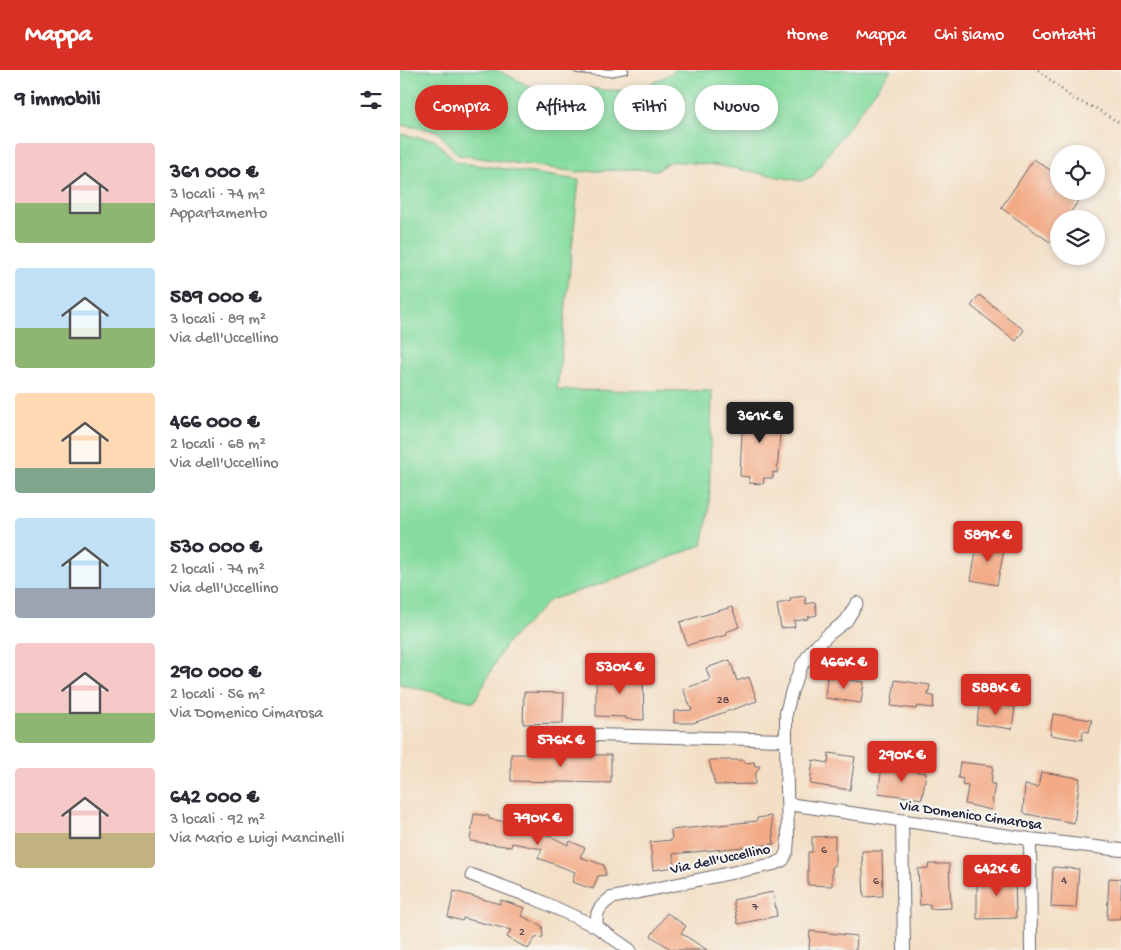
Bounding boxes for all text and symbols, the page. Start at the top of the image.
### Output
text: Mappa [25,21,92,50]
text: Home [786,25,828,46]
text: Mappa [856,25,906,46]
text: Chi siamo [934,25,1004,46]
text: Contatti [1032,25,1096,46]
chip: Compra [415,85,508,130]
chip: Affitta [518,85,604,130]
chip: Filtri [614,85,685,130]
chip: Nuovo [695,85,778,130]
icon: filters [357,86,385,114]
text: 9 immobili [15,88,101,113]
map controls [1050,145,1105,265]
button: locate [1050,145,1105,200]
text: 361 000 € [170,161,258,186]
icon: home [55,163,115,223]
text: 3 locali · 74 m² [170,186,265,205]
text: Appartamento [170,205,267,224]
button: layers [1050,210,1105,265]
text: 589 000 € [170,286,261,311]
icon: home [55,288,115,348]
text: 3 locali · 89 m² [170,311,266,330]
text: Via dell'Uccellino [170,330,279,349]
pin: 361K € [719,402,801,444]
text: 361K € [738,408,783,427]
text: 466 000 € [170,411,259,436]
icon: home [55,413,115,473]
text: 2 locali · 68 m² [170,436,266,455]
text: Via dell'Uccellino [170,455,279,474]
pin: 589K € [947,520,1029,563]
text: 589K € [964,527,1012,546]
text: 530 000 € [170,536,262,561]
icon: home [55,538,115,598]
text: 2 locali · 74 m² [170,561,265,580]
text: Via dell'Uccellino [170,580,279,599]
pin: 466K € [803,648,885,690]
pin: 530K € [579,652,661,695]
text: 466K € [821,654,867,673]
text: 530K € [596,659,644,678]
text: 290 000 € [170,661,261,686]
icon: home [55,663,115,723]
pin: 588K € [955,674,1037,716]
text: 588K € [972,680,1020,699]
text: 2 locali · 56 m² [170,686,265,705]
house number: 28 [717,694,730,708]
text: Via Domenico Cimarosa [170,705,323,724]
pin: 576K € [520,726,602,768]
text: 576K € [538,732,584,751]
pin: 290K € [861,740,943,783]
text: 290K € [878,747,926,766]
text: 642 000 € [170,786,259,811]
icon: home [55,788,115,848]
street label: Via Domenico Cimarosa [897,797,1044,835]
pin: 790K € [497,804,579,846]
text: 790K € [514,810,562,829]
text: 3 locali · 92 m² [170,811,265,830]
text: Via Mario e Luigi Mancinelli [170,830,344,849]
street label: Via dell'Uccellino [668,841,772,880]
house number: 6 [821,844,828,858]
pin: 642K € [956,854,1038,897]
text: 642K € [974,861,1020,880]
house number: 4 [1061,874,1067,888]
house number: 6 [873,875,880,889]
house number: 7 [751,901,759,915]
house number: 2 [519,926,525,940]

